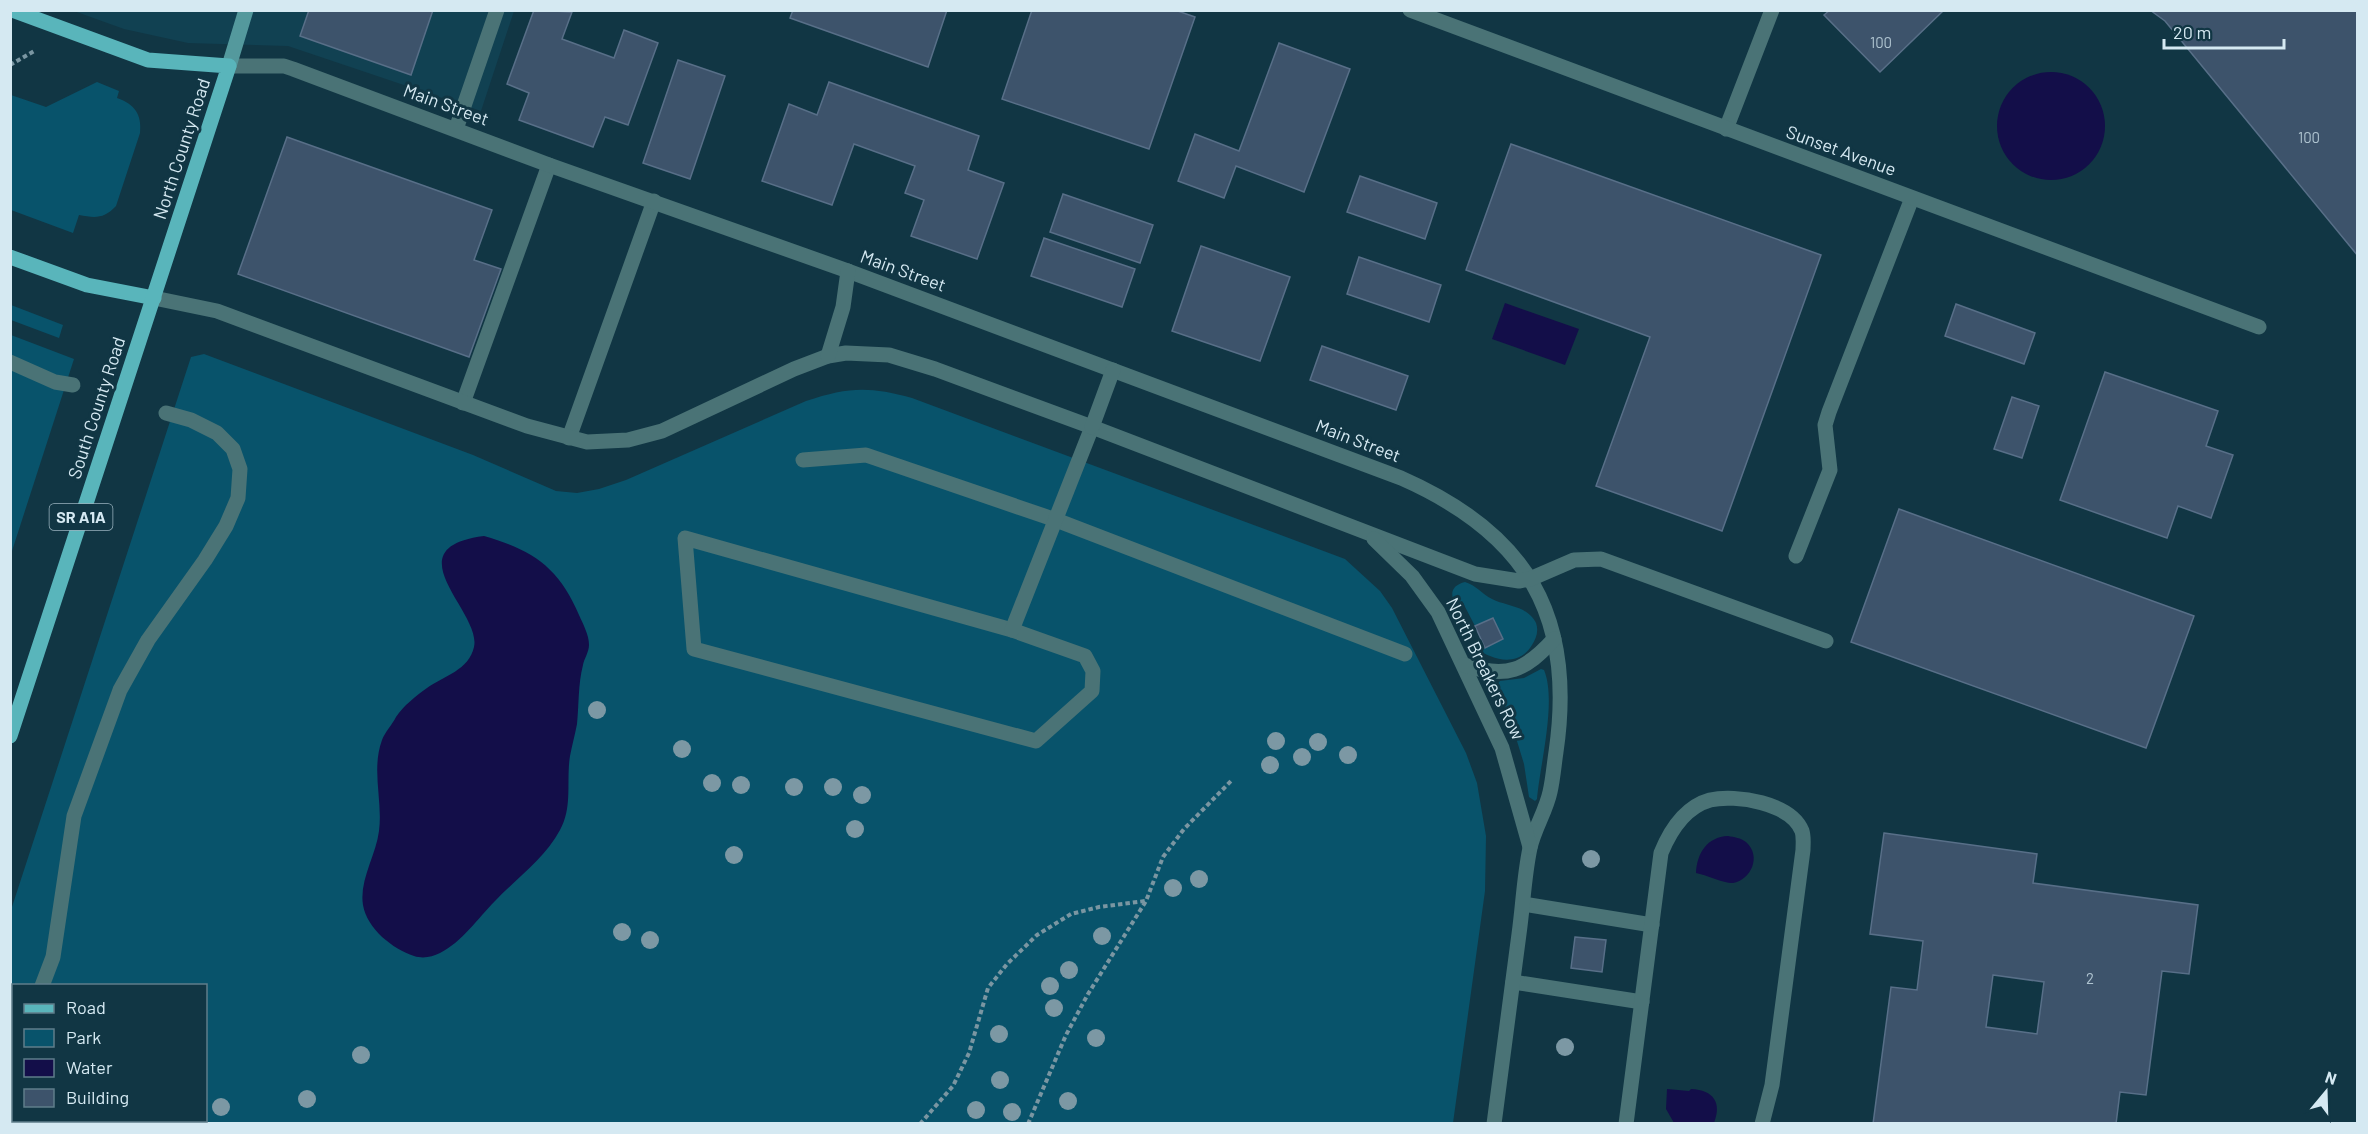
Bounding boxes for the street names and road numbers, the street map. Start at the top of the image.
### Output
street label: North County Road [148,75,214,222]
street label: Main Street [401,78,492,130]
street label: Sunset Avenue [1783,120,1899,180]
street label: Main Street [858,244,949,296]
street label: South County Road [63,334,129,482]
street label: Main Street [1313,414,1404,466]
road number: SR A1A [50,504,112,530]
street label: North Breakers Row [1442,594,1530,743]

